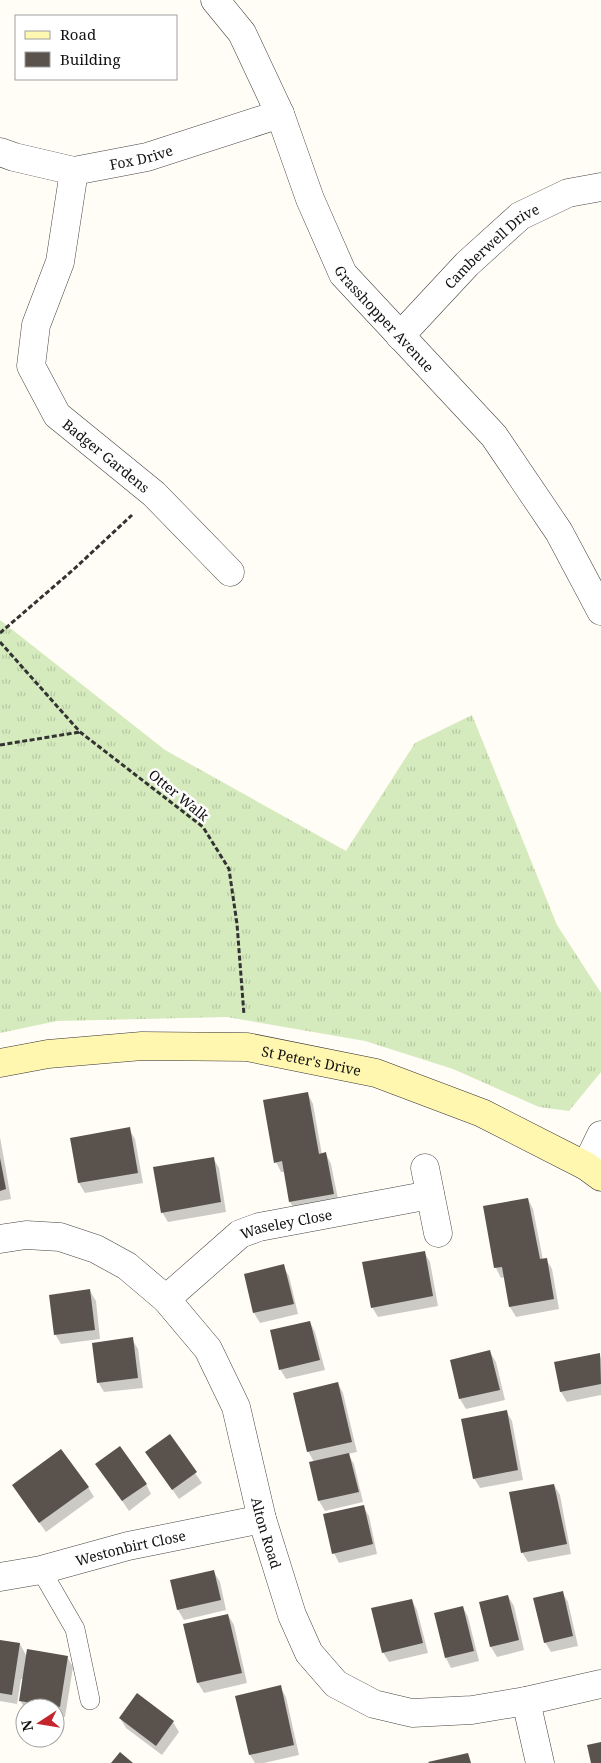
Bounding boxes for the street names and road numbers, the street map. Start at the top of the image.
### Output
street label: Fox Drive [108,140,175,173]
street label: Camberwell Drive [440,199,542,292]
street label: Grasshopper Avenue [331,262,439,376]
street label: Badger Gardens [59,414,154,496]
street label: Otter Walk [145,765,214,826]
street label: St Peter's Drive [260,1041,363,1079]
street label: Waseley Close [237,1204,334,1243]
street label: Alton Road [248,1495,287,1571]
street label: Westonbirt Close [73,1525,187,1570]

